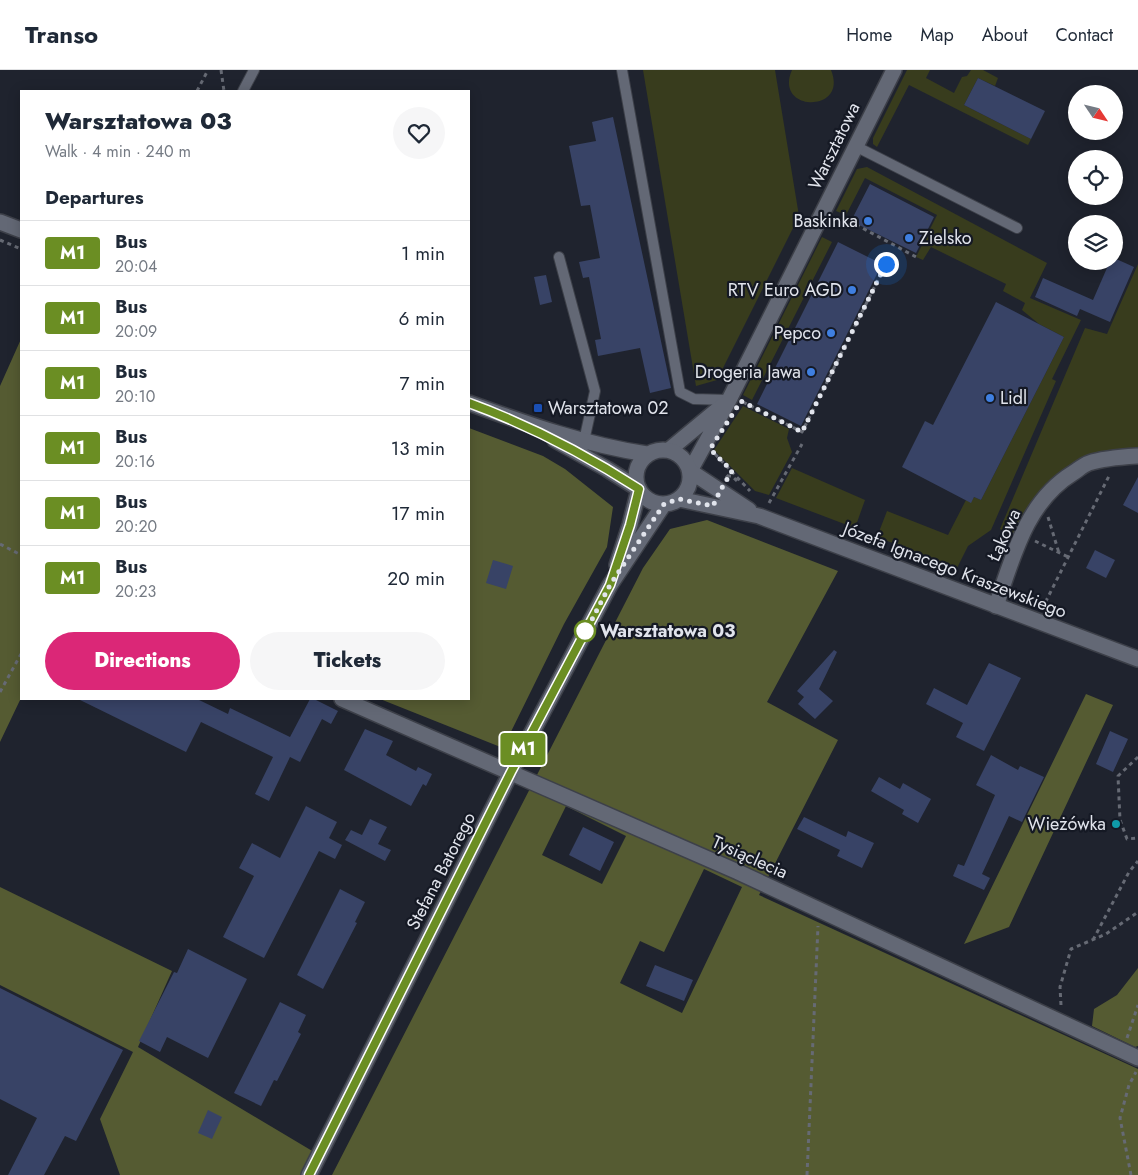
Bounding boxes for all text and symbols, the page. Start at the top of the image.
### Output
text: Transo [25,17,98,52]
text: Home [846,22,892,48]
text: Map [920,22,954,48]
text: About [982,22,1027,48]
text: Contact [1055,22,1113,48]
north arrow [1068,85,1122,140]
map controls [1068,85,1123,270]
street label: Warsztatowa [802,98,866,194]
text: Warsztatowa 03 [45,103,232,138]
button: heart [393,107,445,159]
text: Walk · 4 min · 240 m [45,140,191,163]
button: locate [1068,150,1123,205]
text: Departures [45,184,144,211]
place label: Baskinka [793,208,858,234]
marker: Baskinka [862,215,874,227]
button: layers [1068,215,1123,270]
place label: Zielsko [919,225,972,251]
text: Bus [115,228,147,255]
marker: Zielsko [903,232,915,244]
text: M1 [60,240,85,266]
text: 1 min [401,240,445,267]
your location [874,252,899,277]
text: 20:04 [115,255,157,278]
place label: RTV Euro AGD [728,277,842,303]
marker: RTV Euro AGD [846,284,858,296]
text: Bus [115,293,147,320]
text: M1 [60,305,85,331]
text: 6 min [399,305,445,332]
text: 20:09 [115,320,157,343]
place label: Pepco [774,320,821,346]
marker: Pepco [825,327,837,339]
text: Bus [115,358,147,385]
place label: Drogeria Jawa [695,359,801,385]
marker: Drogeria Jawa [805,366,817,378]
text: M1 [60,370,85,396]
text: 7 min [400,370,445,397]
text: 20:10 [115,385,155,408]
place label: Lidl [1000,385,1027,411]
marker: Lidl [984,392,996,404]
place label: Warsztatowa 02 [548,395,669,421]
marker: Warsztatowa 02 [532,402,544,414]
text: Bus [115,423,147,450]
text: M1 [60,435,85,461]
text: 13 min [391,435,445,462]
text: 20:16 [115,450,155,473]
text: Bus [115,488,147,515]
text: M1 [60,500,85,526]
text: 17 min [391,500,445,527]
street label: Łąkowa [981,505,1027,566]
text: 20:20 [115,515,157,538]
street label: Józefa Ignacego Kraszewskiego [838,515,1071,625]
text: Bus [115,553,147,580]
text: M1 [60,565,85,591]
text: 20 min [387,565,445,592]
text: 20:23 [115,580,156,603]
place label: Warsztatowa 03 [600,618,735,644]
marker: Warsztatowa 03 [574,620,596,642]
button: Directions [45,632,240,690]
button: Tickets [250,632,445,690]
line badge: M1 [500,733,546,765]
text: M1 [510,736,536,762]
street label: Stefana Batorego [400,808,482,934]
place label: Wieżówka [1028,811,1106,837]
marker: Wieżówka [1110,818,1122,830]
street label: Tysiąclecia [708,829,792,885]

